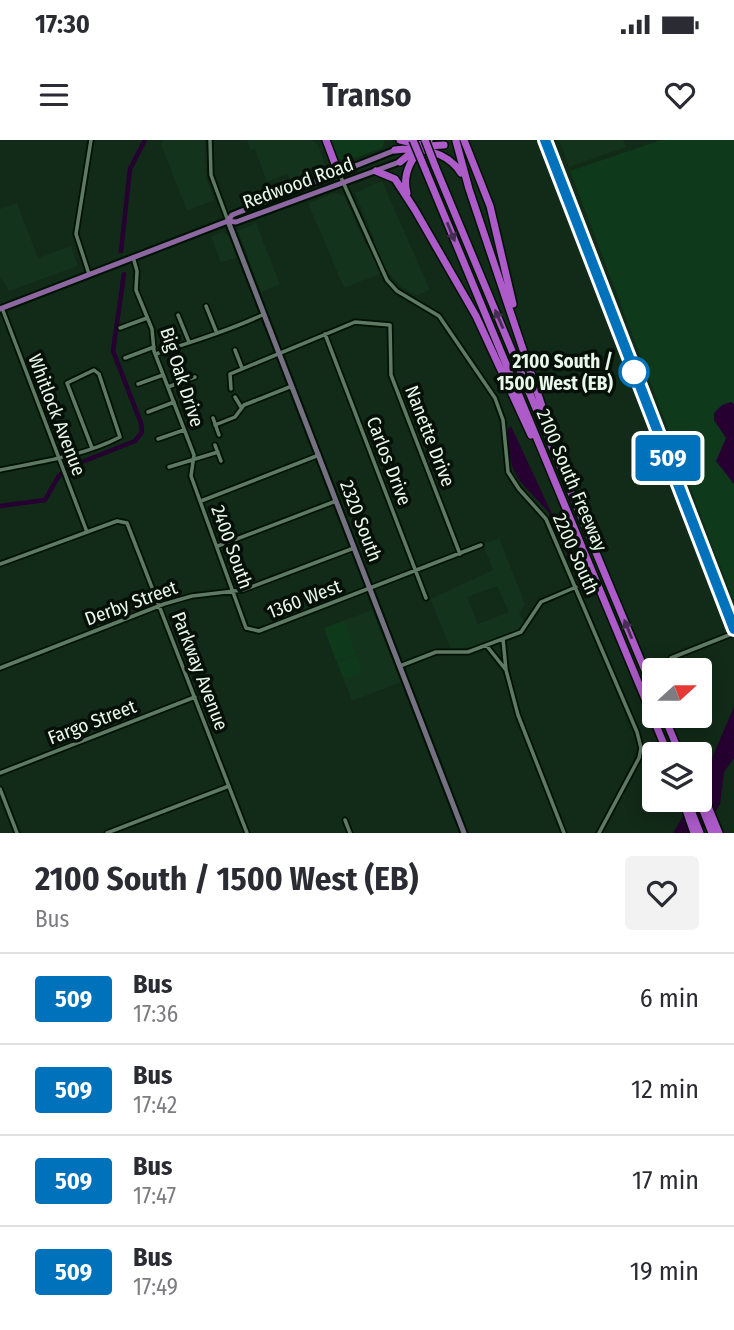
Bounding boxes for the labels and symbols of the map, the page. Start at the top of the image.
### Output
street label: Redwood Road [240,152,356,214]
one-way arrow [446,221,457,242]
one-way arrow [494,308,505,329]
street label: Big Oak Drive [155,324,209,430]
place label: 2100 South / 1500 West (EB) [497,350,613,395]
street label: Whitlock Avenue [23,351,91,479]
marker: 2100 South / 1500 West (EB) [619,357,649,387]
street label: Nanette Drive [400,382,460,490]
street label: 2100 South Freeway [532,406,612,555]
street label: Carlos Drive [362,413,416,509]
line badge: 509 [628,435,708,481]
street label: 2320 South [335,477,387,565]
street label: 2400 South [206,502,258,592]
street label: 2200 South [548,510,604,598]
street label: 1360 West [264,574,345,624]
street label: Derby Street [82,575,181,630]
street label: Parkway Avenue [167,609,233,733]
one-way arrow [623,619,634,640]
north arrow [642,658,712,728]
street label: Fargo Street [45,694,140,749]

